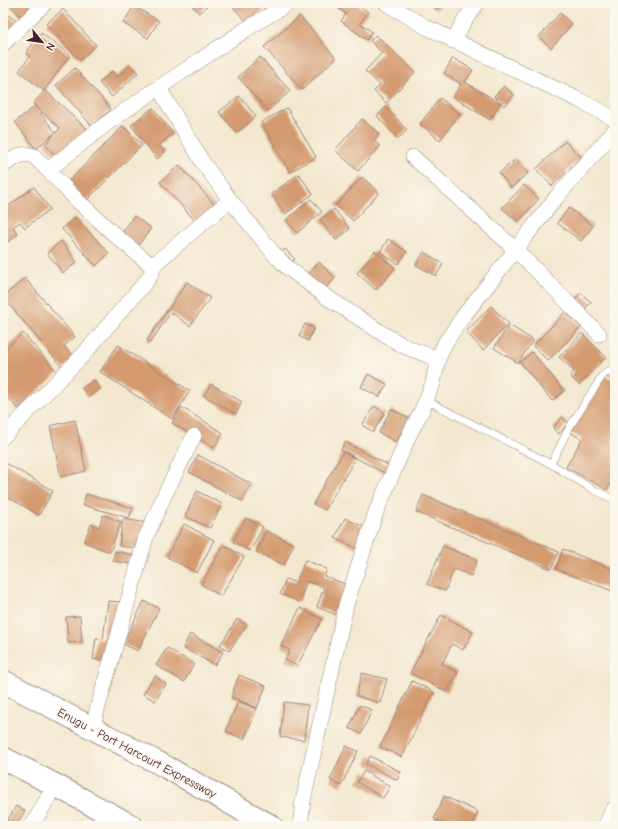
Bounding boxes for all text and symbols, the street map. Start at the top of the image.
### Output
north arrow [22,22,62,62]
text: N [43,40,58,53]
street label: Enugu - Port Harcourt Expressway [55,705,220,801]

